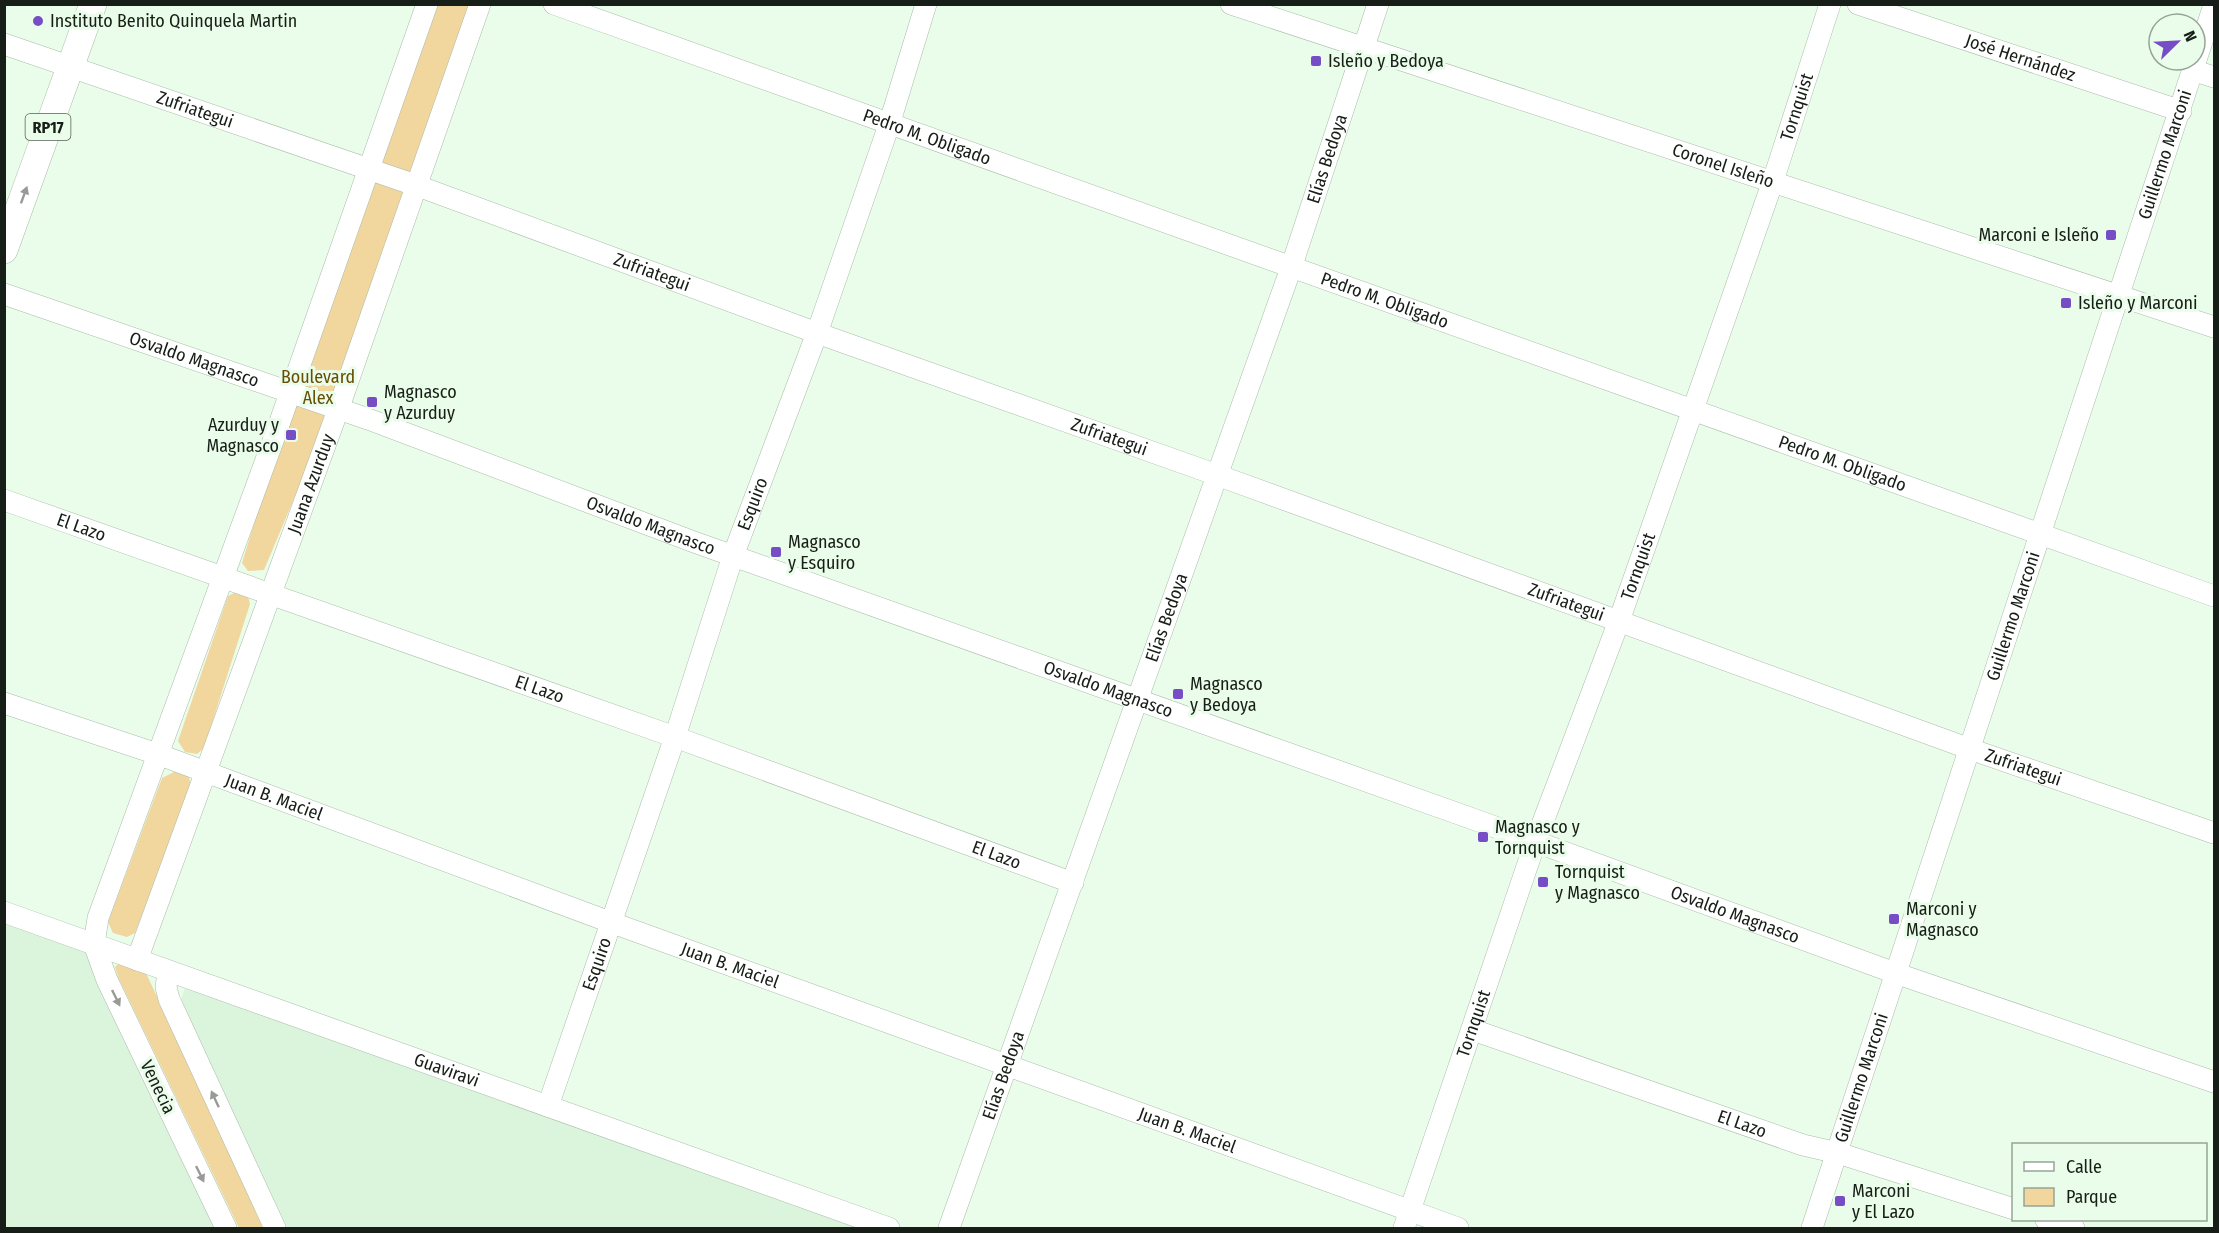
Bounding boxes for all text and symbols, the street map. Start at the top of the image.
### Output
place label: Instituto Benito Quinquela Martin [50,10,297,32]
north arrow [2147,12,2207,72]
marker: Instituto Benito Quinquela Martin [31,14,45,28]
text: N [2180,28,2201,44]
street label: José Hernández [1962,29,2078,86]
place label: Isleño y Bedoya [1328,50,1444,72]
marker: Isleño y Bedoya [1309,54,1323,68]
street label: Tornquist [1776,70,1818,144]
street label: Zufriategui [154,86,236,133]
street label: Guillermo Marconi [2133,87,2196,222]
street label: Pedro M. Obligado [860,104,994,170]
street label: Elías Bedoya [1302,111,1352,206]
road number: RP17 [26,114,70,140]
street label: Coronel Isleño [1669,139,1777,193]
one-way arrow [20,186,30,204]
place label: Marconi e Isleño [1978,224,2099,246]
marker: Marconi e Isleño [2104,228,2118,242]
street label: Zufriategui [611,248,693,296]
street label: Pedro M. Obligado [1318,267,1452,333]
place label: Isleño y Marconi [2078,292,2198,314]
marker: Isleño y Marconi [2059,296,2073,310]
street label: Osvaldo Magnasco [126,327,262,392]
park label: Boulevard Alex [281,366,355,409]
place label: Magnasco y Azurduy [384,381,457,424]
marker: Magnasco y Azurduy [365,395,379,409]
street label: Zufriategui [1068,413,1150,460]
place label: Azurduy y Magnasco [206,414,279,457]
marker: Azurduy y Magnasco [284,428,298,442]
street label: Juana Azurduy [283,431,339,537]
street label: Pedro M. Obligado [1776,431,1909,496]
street label: Esquiro [733,474,773,533]
street label: Osvaldo Magnasco [583,491,718,560]
street label: El Lazo [54,509,109,546]
street label: Tornquist [1616,530,1660,603]
place label: Magnasco y Esquiro [788,531,861,574]
marker: Magnasco y Esquiro [769,545,783,559]
street label: Guillermo Marconi [1982,549,2045,684]
street label: Elías Bedoya [1141,570,1192,665]
street label: Zufriategui [1525,578,1607,626]
street label: Osvaldo Magnasco [1041,656,1176,722]
street label: El Lazo [512,670,567,708]
place label: Magnasco y Bedoya [1190,673,1263,716]
marker: Magnasco y Bedoya [1171,687,1185,701]
street label: Zufriategui [1982,744,2064,791]
street label: Juan B. Maciel [222,769,326,826]
place label: Magnasco y Tornquist [1495,816,1580,859]
marker: Magnasco y Tornquist [1476,830,1490,844]
street label: El Lazo [969,836,1024,874]
place label: Tornquist y Magnasco [1555,861,1640,904]
marker: Tornquist y Magnasco [1536,875,1550,889]
street label: Osvaldo Magnasco [1667,881,1803,948]
place label: Marconi y Magnasco [1906,898,1979,941]
marker: Marconi y Magnasco [1887,912,1901,926]
street label: Esquiro [577,935,616,994]
street label: Juan B. Maciel [678,938,782,993]
street label: Tornquist [1452,987,1495,1060]
one-way arrow [110,989,120,1007]
street label: Guillermo Marconi [1830,1010,1893,1145]
street label: Elías Bedoya [977,1028,1029,1123]
street label: Guaviravi [411,1048,482,1092]
street label: Venecia [136,1057,180,1118]
one-way arrow [211,1091,220,1108]
street label: Juan B. Maciel [1135,1103,1239,1158]
street label: El Lazo [1715,1105,1770,1142]
legend [2012,1143,2207,1221]
text: Calle [2066,1156,2102,1178]
one-way arrow [195,1165,204,1182]
place label: Marconi y El Lazo [1852,1180,1915,1223]
text: Parque [2066,1186,2117,1208]
marker: Marconi y El Lazo [1833,1194,1847,1208]

